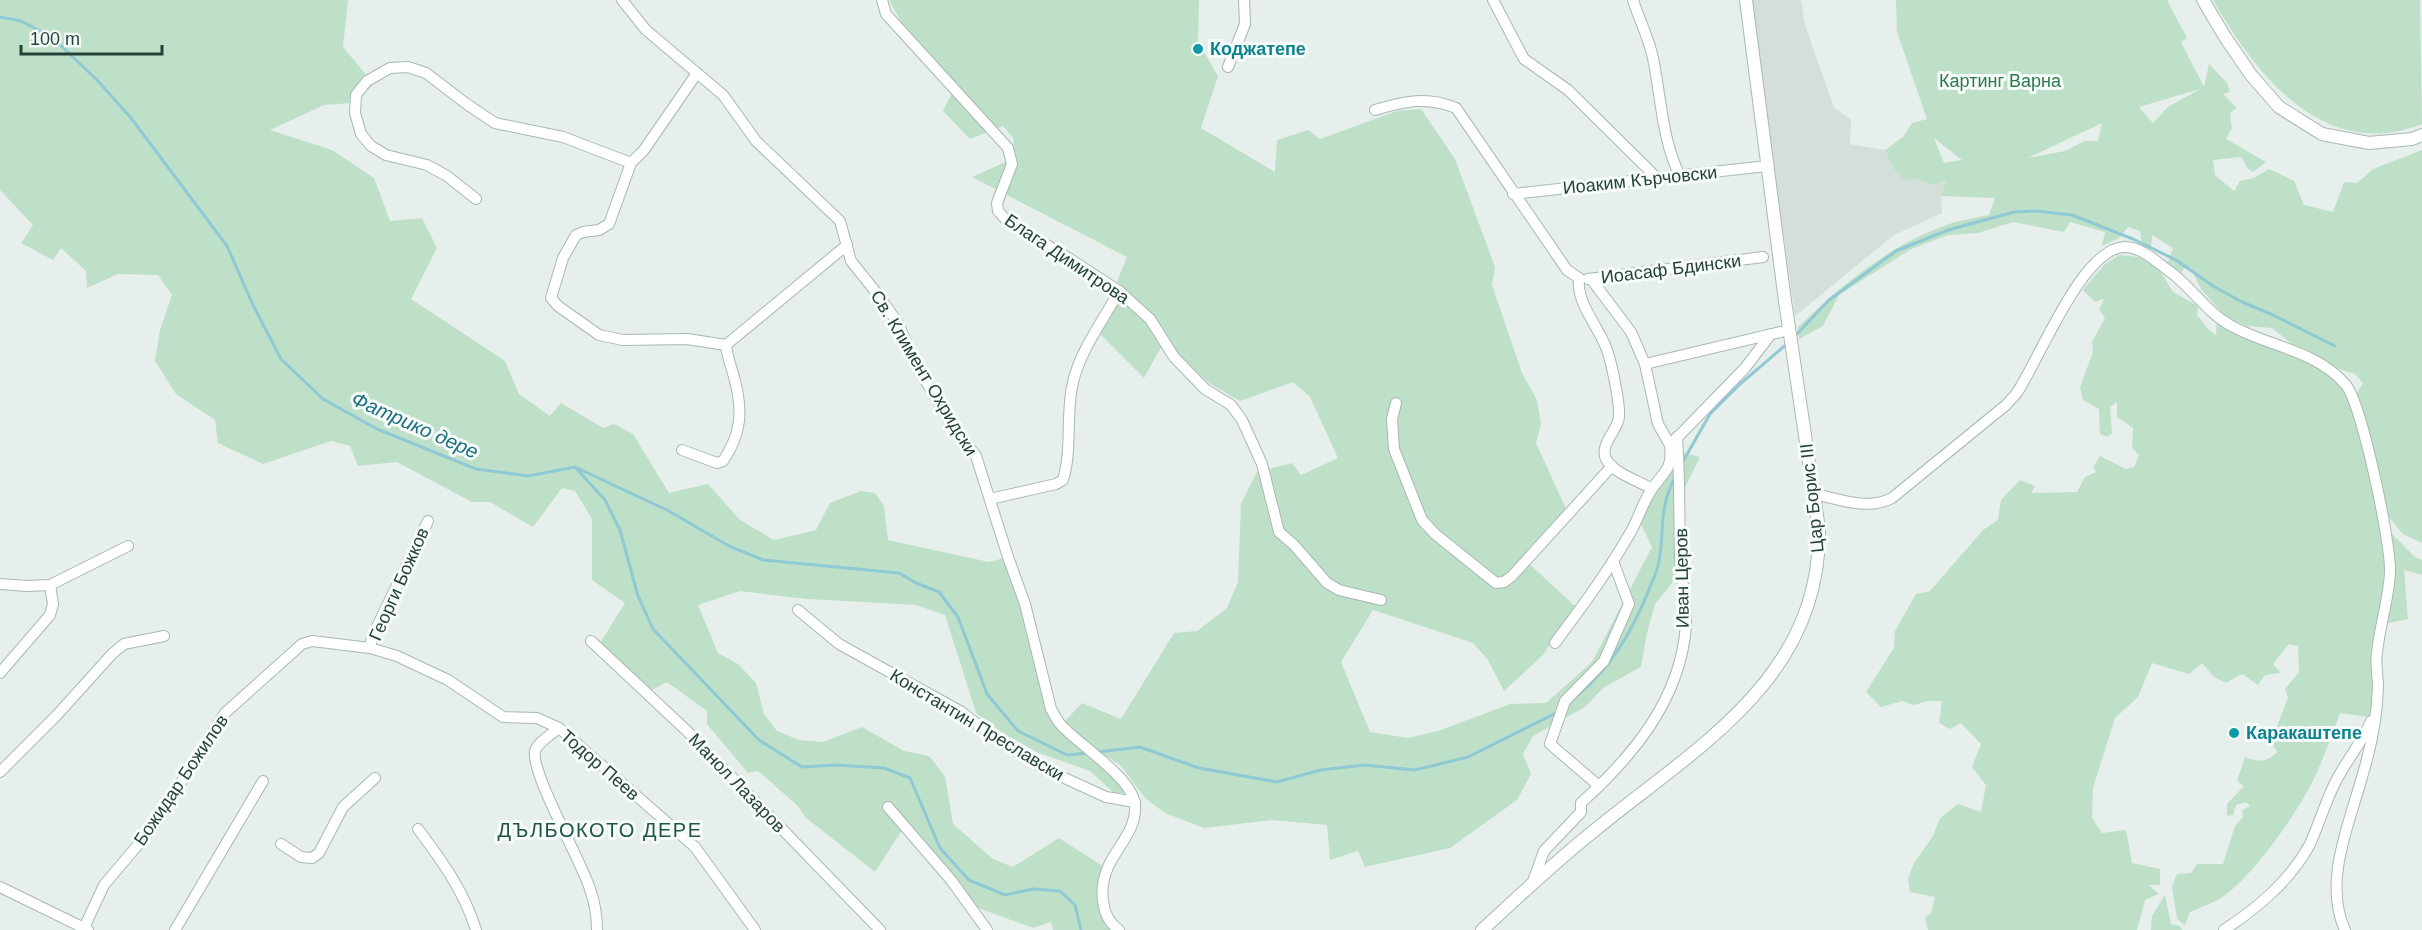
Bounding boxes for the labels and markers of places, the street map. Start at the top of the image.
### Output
place label: Коджатепе [1210,39,1306,59]
marker: Коджатепе [1191,42,1205,56]
place label: Каракаштепе [2246,723,2362,743]
marker: Каракаштепе [2227,726,2241,740]

